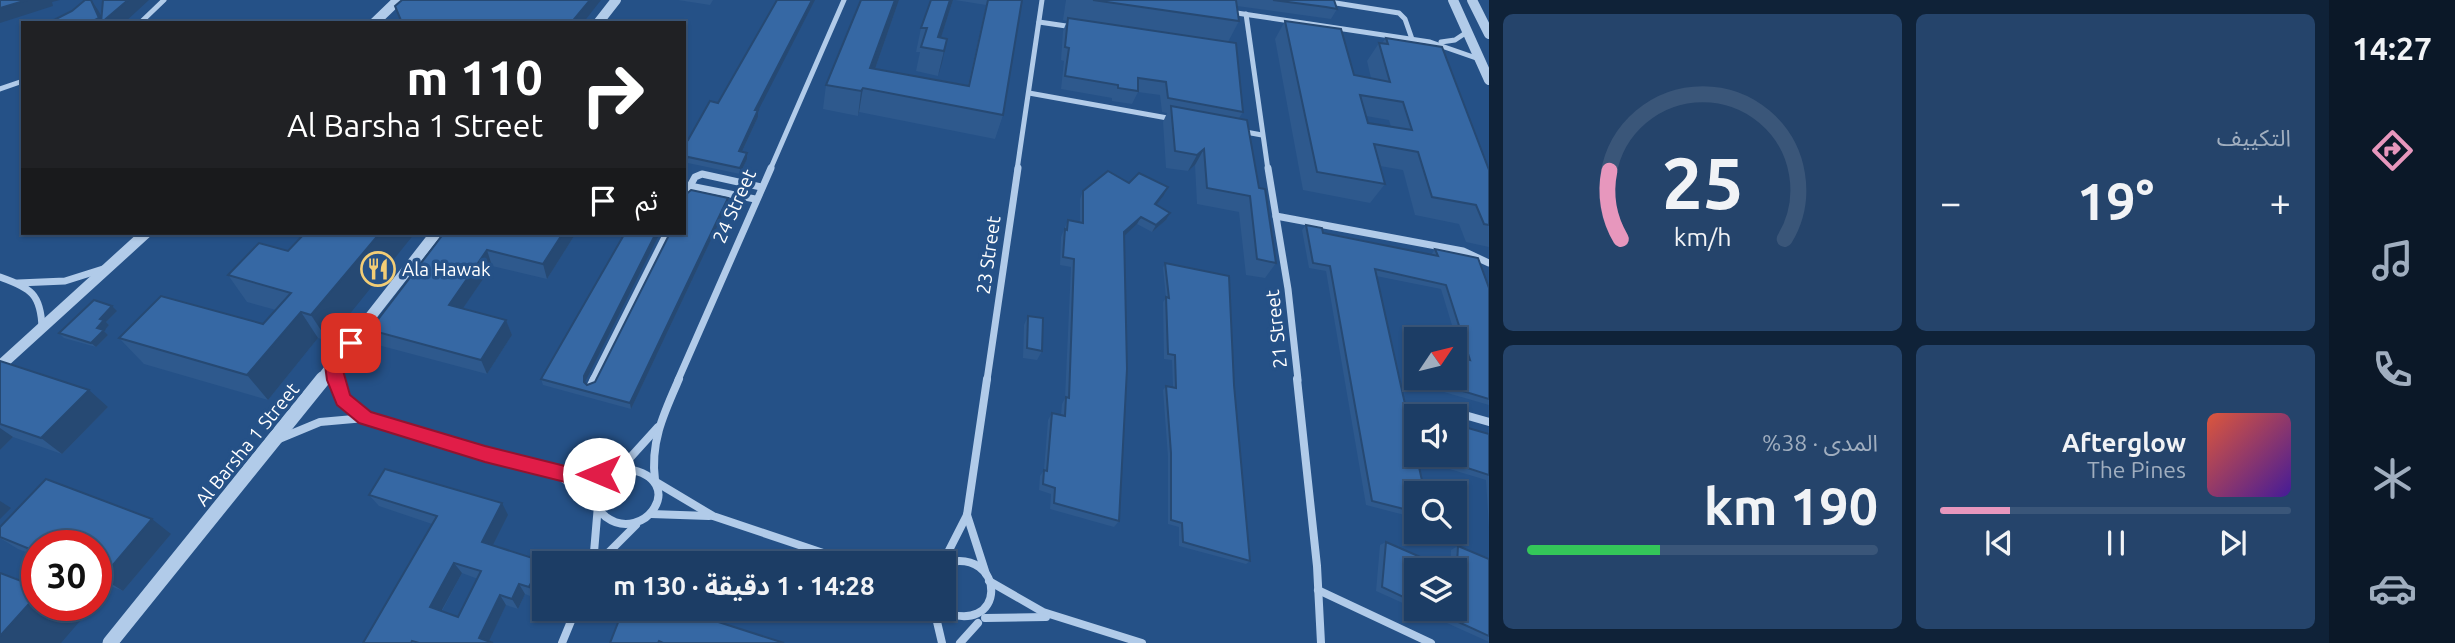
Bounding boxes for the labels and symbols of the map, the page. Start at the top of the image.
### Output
street label: 24 Street [708,165,760,246]
street label: 23 Street [972,214,1004,296]
restaurant icon: Ala Hawak [359,250,397,288]
place label: Ala Hawak [402,258,491,280]
street label: 21 Street [1261,288,1291,369]
pin [321,313,381,373]
north arrow [1404,327,1466,390]
street label: Al Barsha 1 Street [191,378,304,510]
position arrow [562,437,636,511]
speed limit sign: 30 [21,530,112,621]

